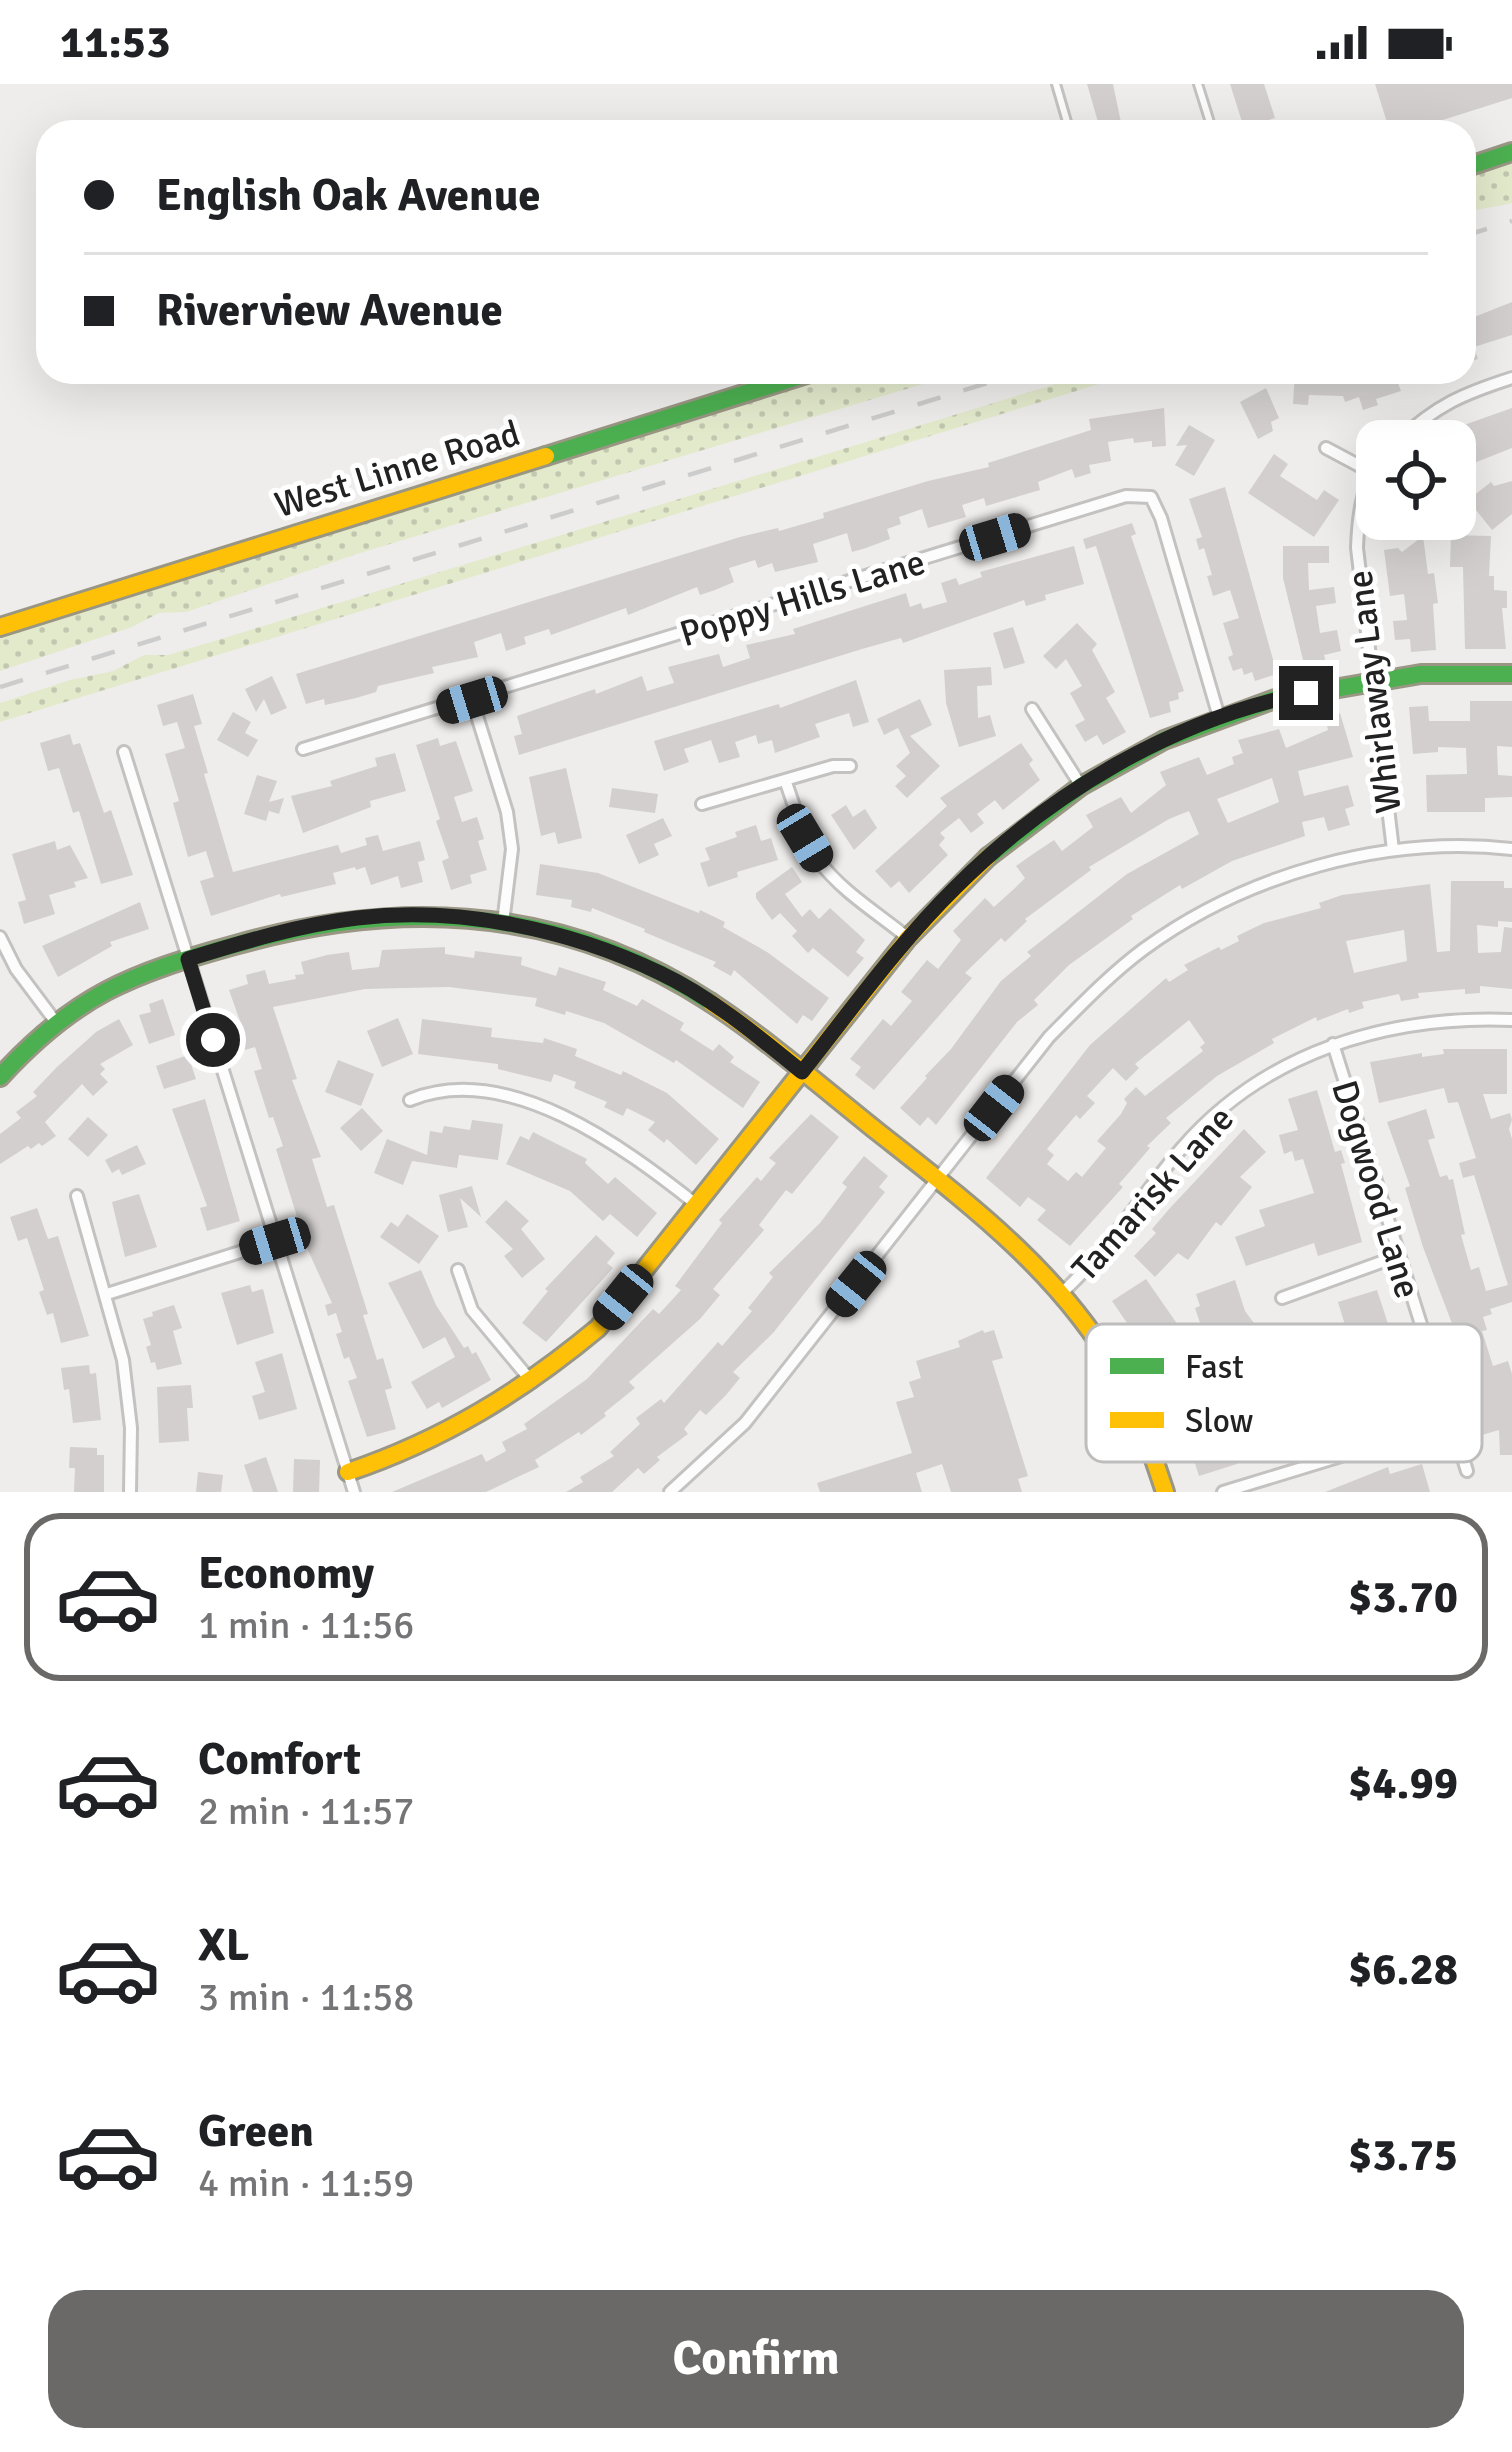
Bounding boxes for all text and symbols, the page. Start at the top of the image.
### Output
text: 11:53 [60,15,170,70]
text: English Oak Avenue [156,168,541,223]
text: Riverview Avenue [156,283,503,338]
street label: West Linne Road [270,411,525,528]
map controls [1356,420,1476,540]
button: locate [1356,420,1476,540]
car [955,509,1035,565]
street label: Poppy Hills Lane [674,540,930,657]
street label: Whirlaway Lane [1337,568,1412,816]
route end [1279,666,1333,720]
car [432,672,512,728]
car [771,798,839,878]
route start [186,1013,240,1067]
car [958,1069,1030,1147]
street label: Dogwood Lane [1321,1075,1430,1304]
street label: Tamarisk Lane [1063,1097,1243,1291]
car [235,1213,315,1269]
car [819,1245,893,1323]
car [586,1258,660,1336]
legend [1086,1324,1482,1462]
text: Fast [1185,1347,1244,1388]
text: Slow [1185,1401,1254,1442]
icon: car [54,1543,162,1651]
text: Economy [198,1546,374,1601]
text: $3.70 [1348,1570,1458,1625]
text: 1 min · 11:56 [198,1601,414,1649]
icon: car [54,1729,162,1837]
text: Comfort [198,1732,361,1787]
text: $4.99 [1348,1756,1458,1811]
text: 2 min · 11:57 [198,1787,414,1835]
icon: car [54,1915,162,2023]
text: XL [198,1918,249,1973]
text: $6.28 [1348,1942,1458,1997]
text: 3 min · 11:58 [198,1973,414,2021]
icon: car [54,2101,162,2209]
text: Green [198,2104,314,2159]
text: $3.75 [1348,2128,1458,2183]
text: 4 min · 11:59 [198,2159,414,2207]
button: Confirm [48,2290,1464,2428]

